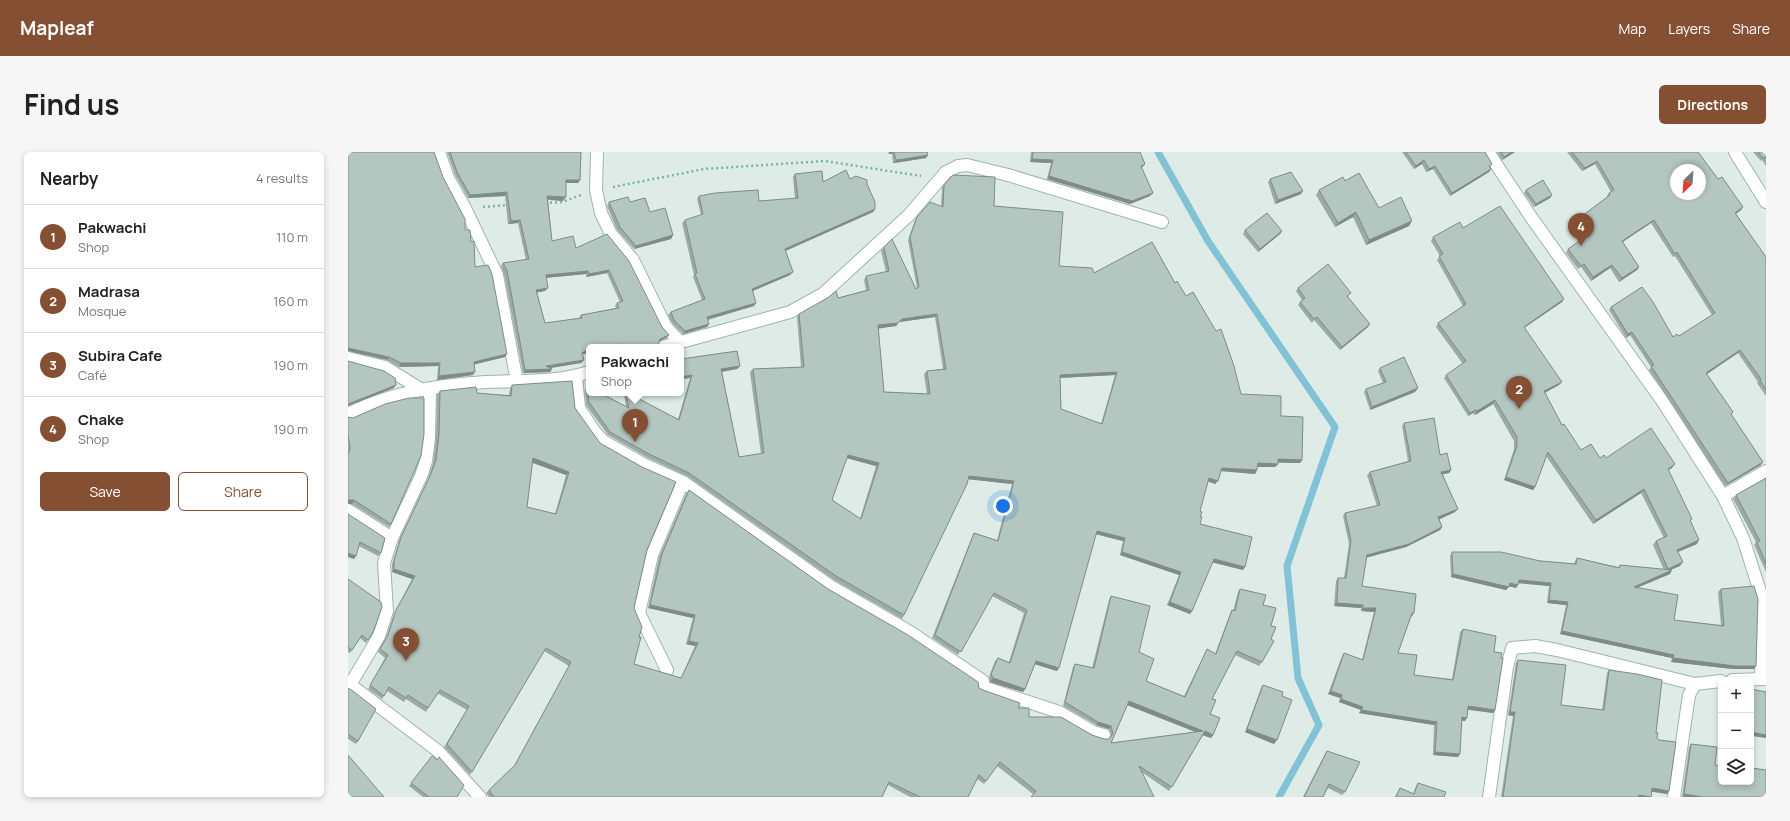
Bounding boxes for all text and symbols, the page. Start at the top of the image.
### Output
text: Mapleaf [20,15,94,41]
text: Map [1618,19,1646,38]
text: Layers [1668,19,1710,38]
text: Share [1732,19,1770,38]
text: Find us [24,85,119,123]
button: Directions [1659,85,1766,124]
north arrow [1670,164,1706,200]
text: Nearby [40,167,98,190]
text: 4 results [256,169,308,187]
pin: 4 [1568,213,1594,246]
text: Pakwachi [78,217,147,238]
text: 1 [50,228,56,246]
text: 110 m [276,228,308,246]
text: Shop [78,238,109,256]
text: Madrasa [78,281,140,302]
text: 2 [49,292,57,310]
text: 160 m [273,292,308,310]
text: Mosque [78,302,126,320]
popup [586,344,684,396]
text: Subira Cafe [78,345,162,366]
text: Pakwachi [601,351,669,372]
text: 3 [49,356,57,374]
text: 190 m [273,356,308,374]
text: Café [78,366,107,384]
text: Shop [601,372,632,390]
pin: 2 [1506,376,1532,409]
text: Chake [78,409,124,430]
pin: 1 [622,409,648,442]
text: 4 [49,420,57,438]
text: 190 m [273,420,308,438]
text: Shop [78,430,109,448]
button: Save [40,472,170,511]
button: Share [178,472,308,511]
your location [993,496,1013,516]
pin: 3 [393,628,419,661]
map controls [1718,677,1754,785]
button: + [1718,677,1754,713]
button: − [1718,713,1754,749]
button: layers [1718,749,1754,785]

